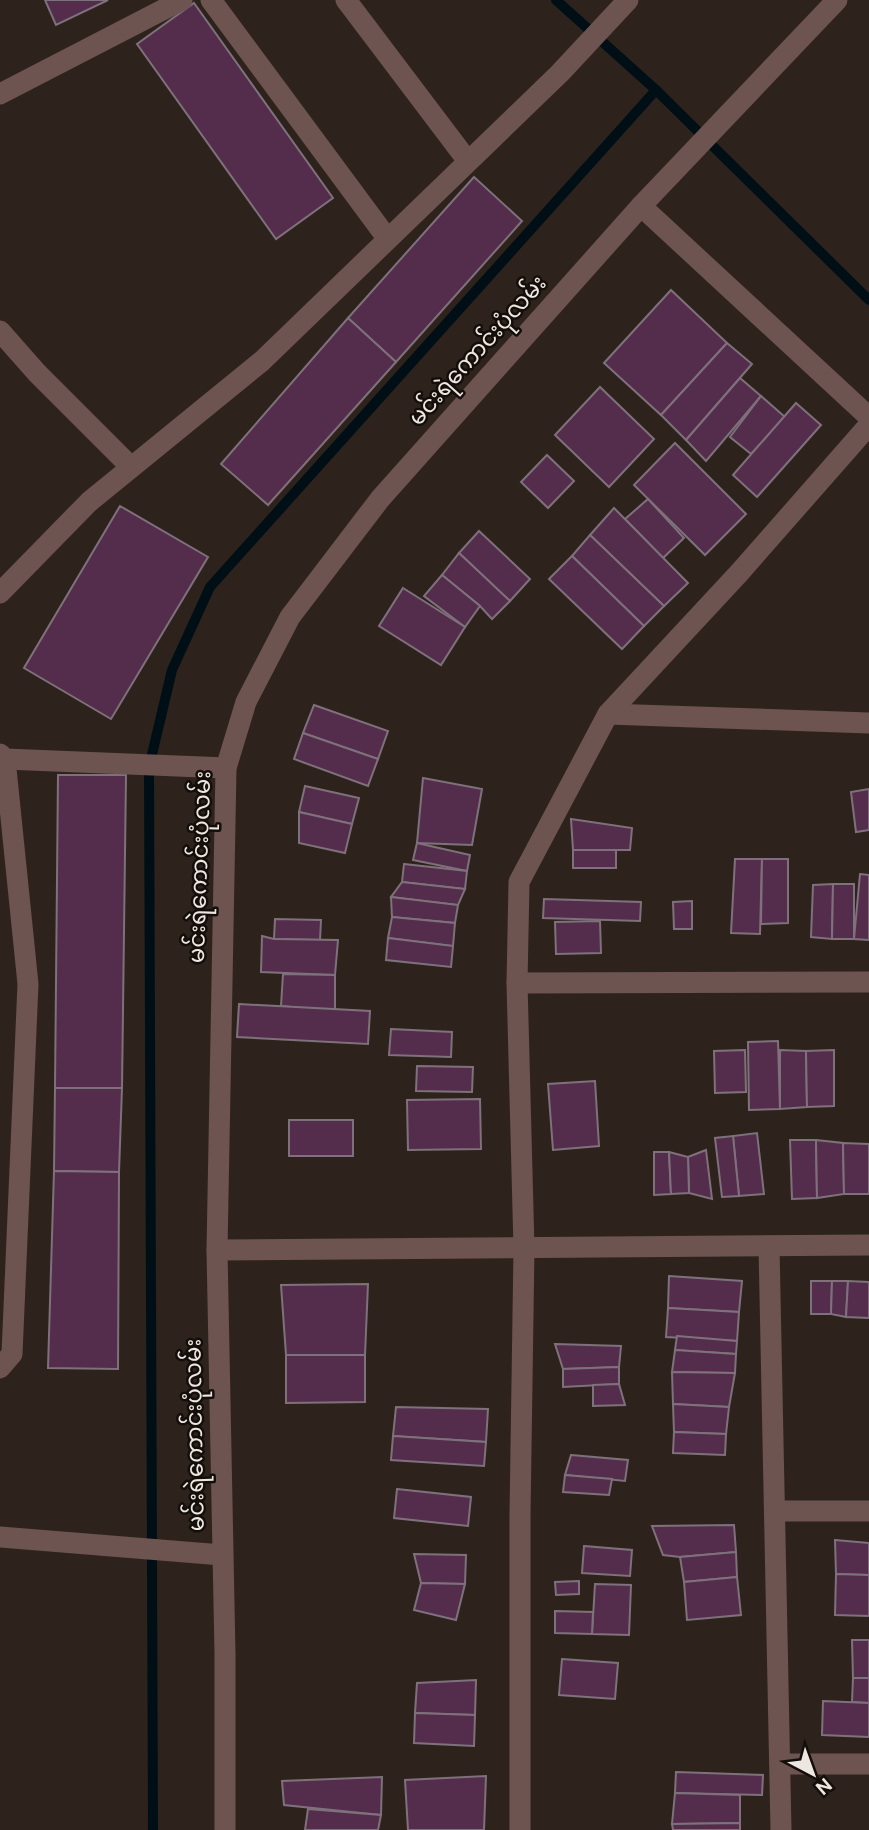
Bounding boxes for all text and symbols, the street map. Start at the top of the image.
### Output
street label: မင်းရဲကောင်းပုံလမ်း [401,268,556,434]
street label: မင်းရဲကောင်းပုံလမ်း [180,770,221,964]
street label: မင်းရဲကောင်းပုံလမ်း [176,1338,215,1532]
north arrow [778,1739,848,1809]
text: N [810,1772,837,1800]

